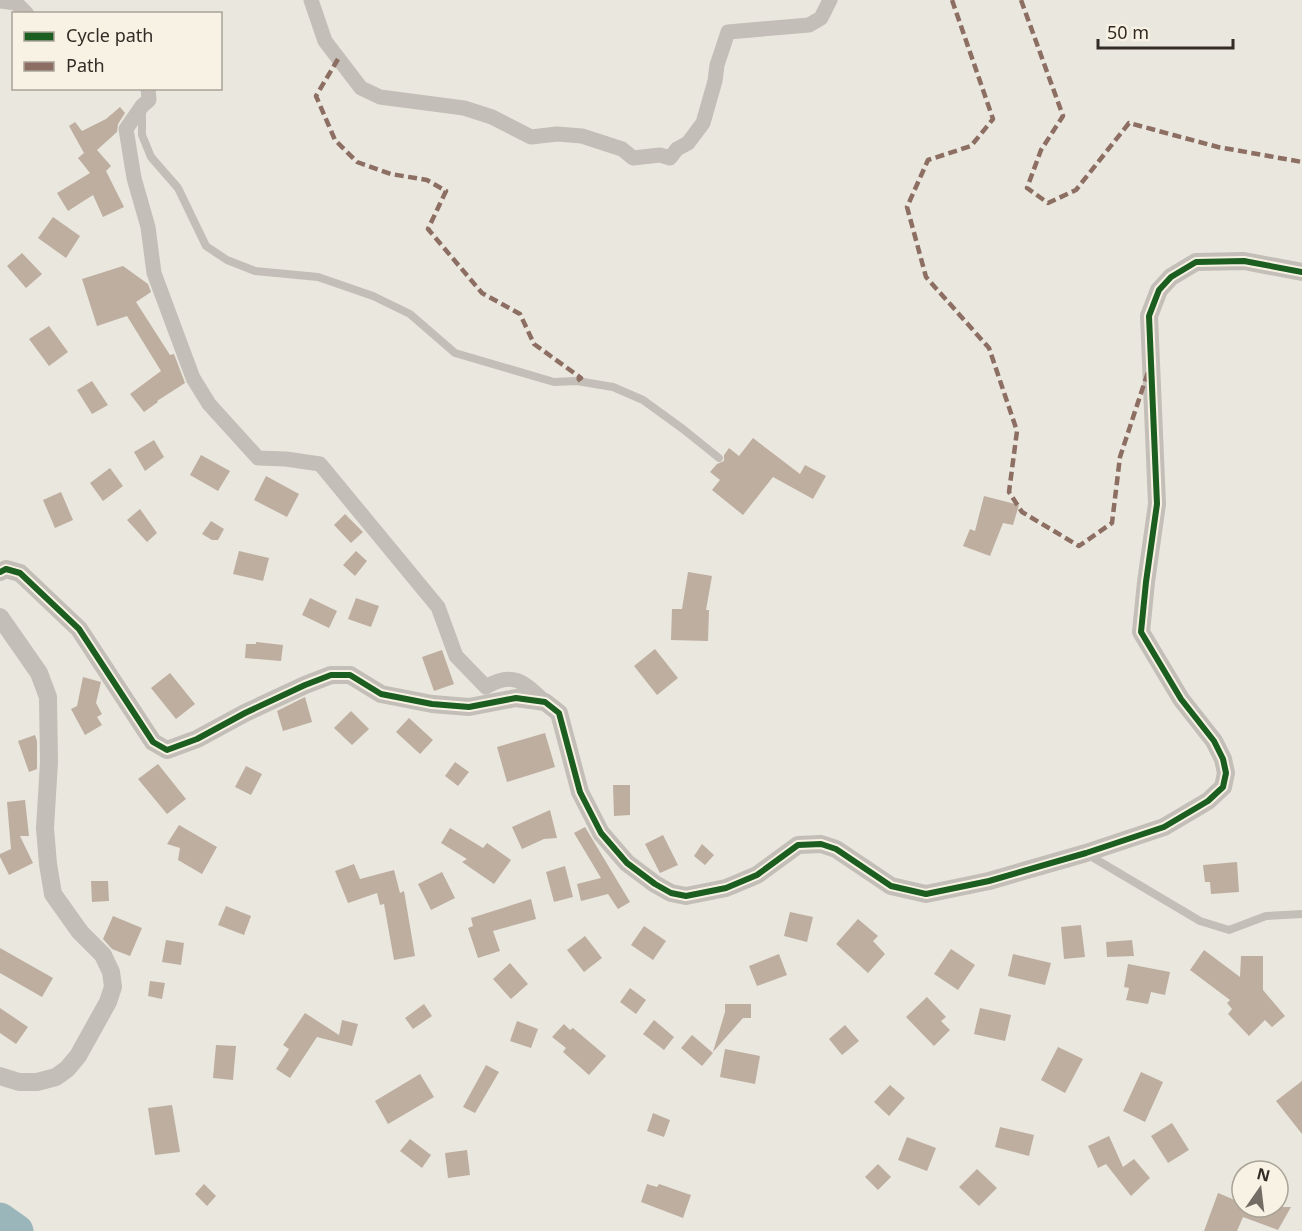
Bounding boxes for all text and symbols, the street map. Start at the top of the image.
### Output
legend [12,12,222,90]
scale bar [1098,12,1233,50]
text: 50 m [1107,20,1149,44]
text: Cycle path [66,23,153,47]
text: Path [66,53,105,77]
north arrow [1230,1159,1290,1219]
text: N [1255,1162,1273,1187]

